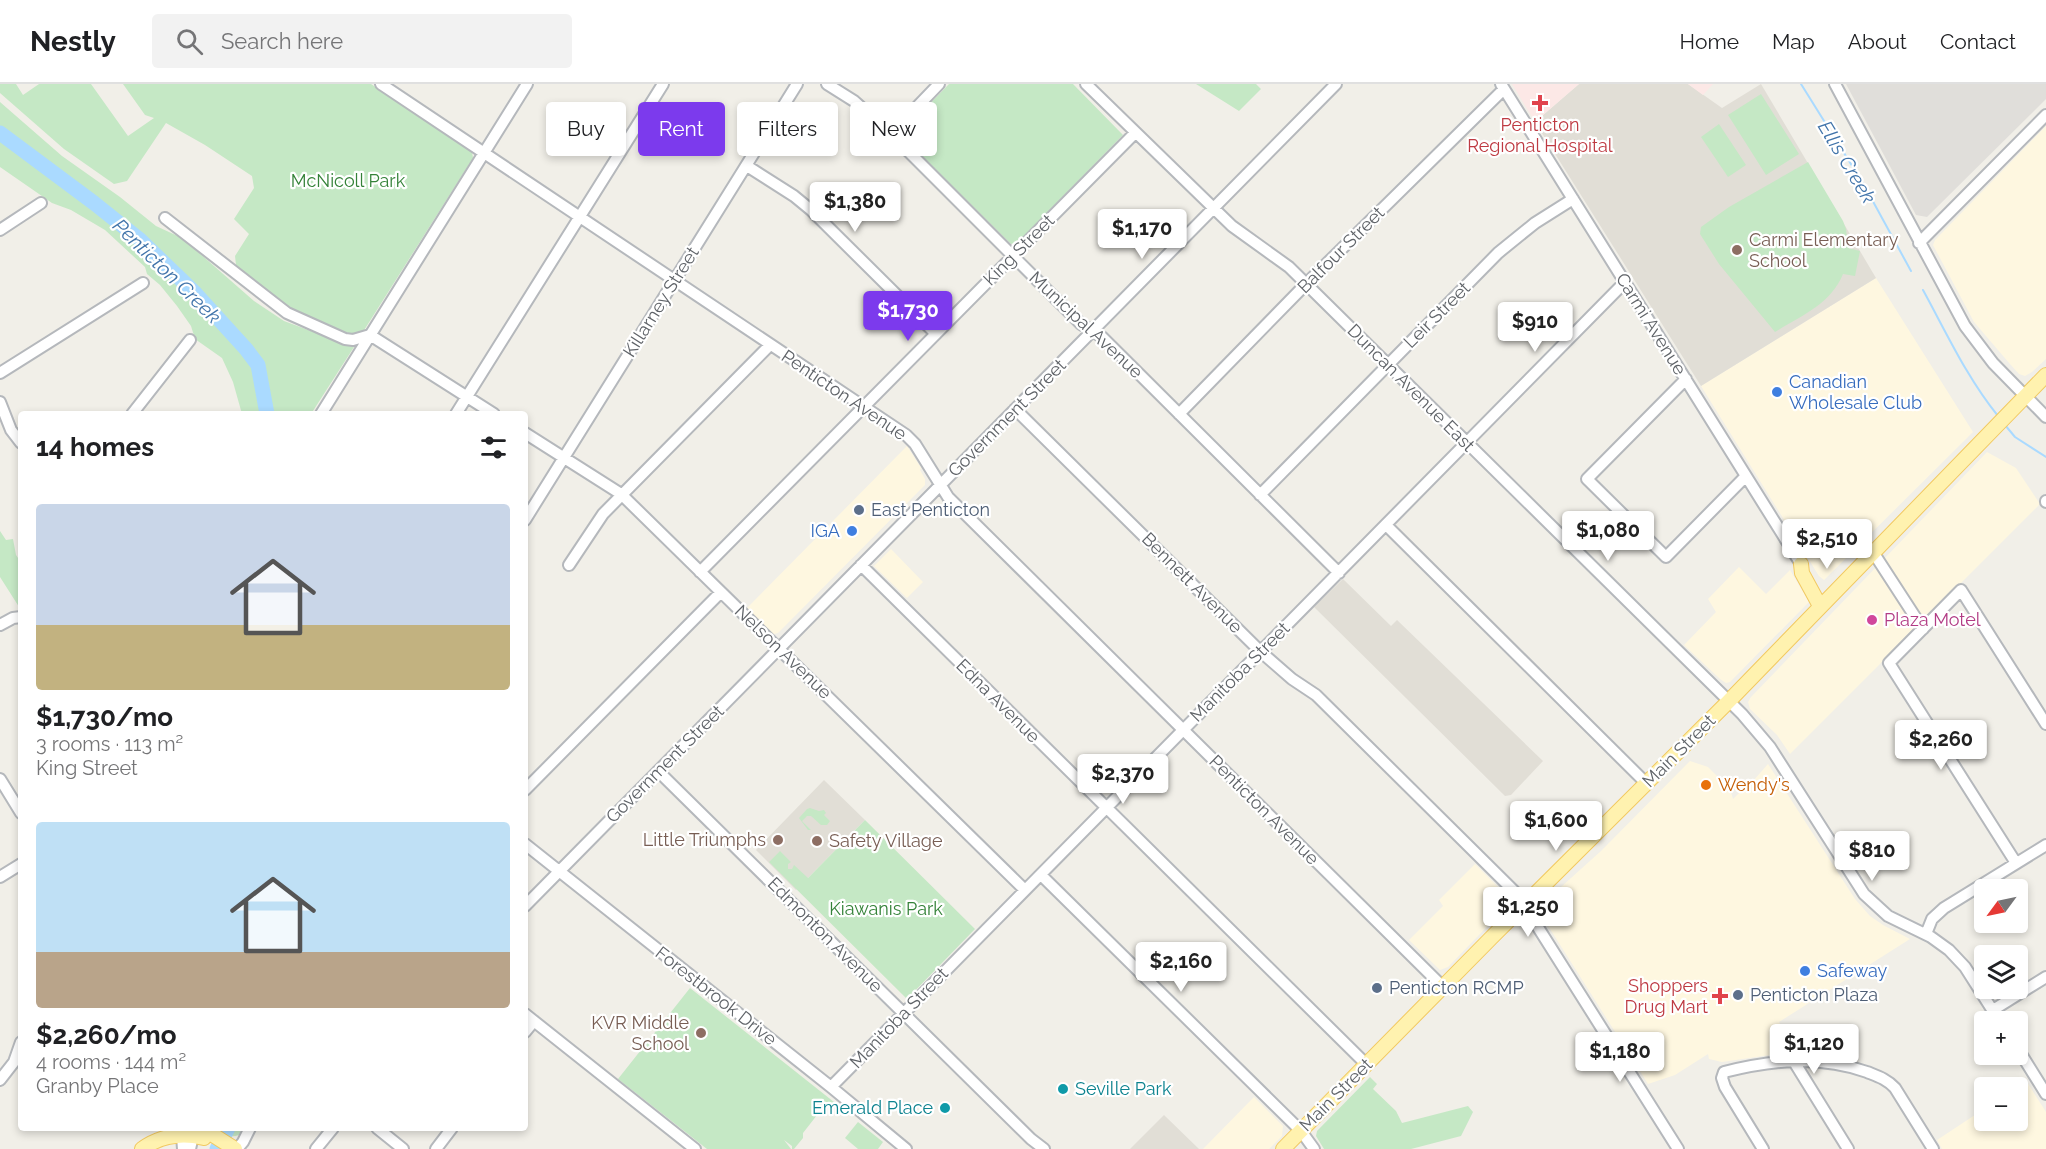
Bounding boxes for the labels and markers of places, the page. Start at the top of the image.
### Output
marker: Penticton Regional Hospital [1531,94,1549,112]
place label: Penticton Regional Hospital [1467,114,1613,156]
pin: $1,380 [806,182,904,233]
pin: $1,170 [1093,209,1191,260]
place label: Carmi Elementary School [1749,229,1899,271]
marker: Carmi Elementary School [1730,243,1744,257]
pin: $1,730 [859,291,957,342]
pin: $910 [1499,302,1571,353]
place label: Canadian Wholesale Club [1789,371,1922,413]
marker: Canadian Wholesale Club [1770,385,1784,399]
place label: East Penticton [871,499,990,520]
marker: East Penticton [852,503,866,517]
pin: $1,080 [1559,511,1657,562]
pin: $2,510 [1778,519,1876,570]
place label: IGA [810,520,840,541]
marker: IGA [845,524,859,538]
place label: Plaza Motel [1884,609,1981,630]
marker: Plaza Motel [1865,613,1879,627]
pin: $2,260 [1892,720,1990,771]
pin: $2,370 [1074,754,1172,805]
place label: Wendy's [1718,774,1790,795]
marker: Wendy's [1699,778,1713,792]
pin: $1,600 [1507,801,1605,852]
place label: Little Triumphs [643,829,766,850]
place label: Safety Village [829,830,943,851]
pin: $810 [1836,831,1908,882]
marker: Little Triumphs [771,833,785,847]
marker: Safety Village [810,834,824,848]
pin: $1,250 [1479,887,1577,938]
pin: $2,160 [1132,942,1230,993]
place label: Safeway [1817,960,1888,981]
marker: Safeway [1798,964,1812,978]
place label: Shoppers Drug Mart [1625,975,1708,1017]
place label: Penticton RCMP [1389,977,1524,998]
marker: Penticton RCMP [1370,981,1384,995]
place label: Penticton Plaza [1750,984,1878,1005]
marker: Penticton Plaza [1731,988,1745,1002]
marker: Shoppers Drug Mart [1713,989,1727,1003]
place label: KVR Middle School [591,1012,689,1054]
pin: $1,120 [1765,1024,1863,1075]
marker: KVR Middle School [694,1026,708,1040]
pin: $1,180 [1571,1032,1669,1083]
place label: Seville Park [1075,1078,1172,1099]
marker: Seville Park [1056,1082,1070,1096]
place label: Emerald Place [812,1097,933,1118]
marker: Emerald Place [938,1101,952,1115]

